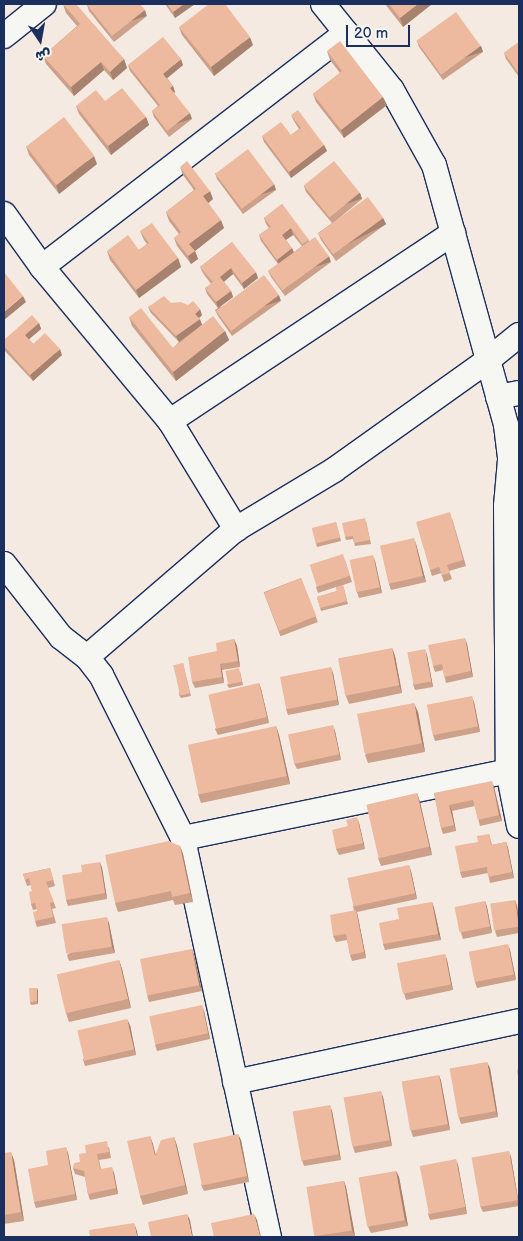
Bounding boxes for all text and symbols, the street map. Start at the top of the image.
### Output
north arrow [15,15,65,65]
scale bar [348,15,412,47]
text: 20 m [354,24,388,43]
text: ش [34,45,53,65]

